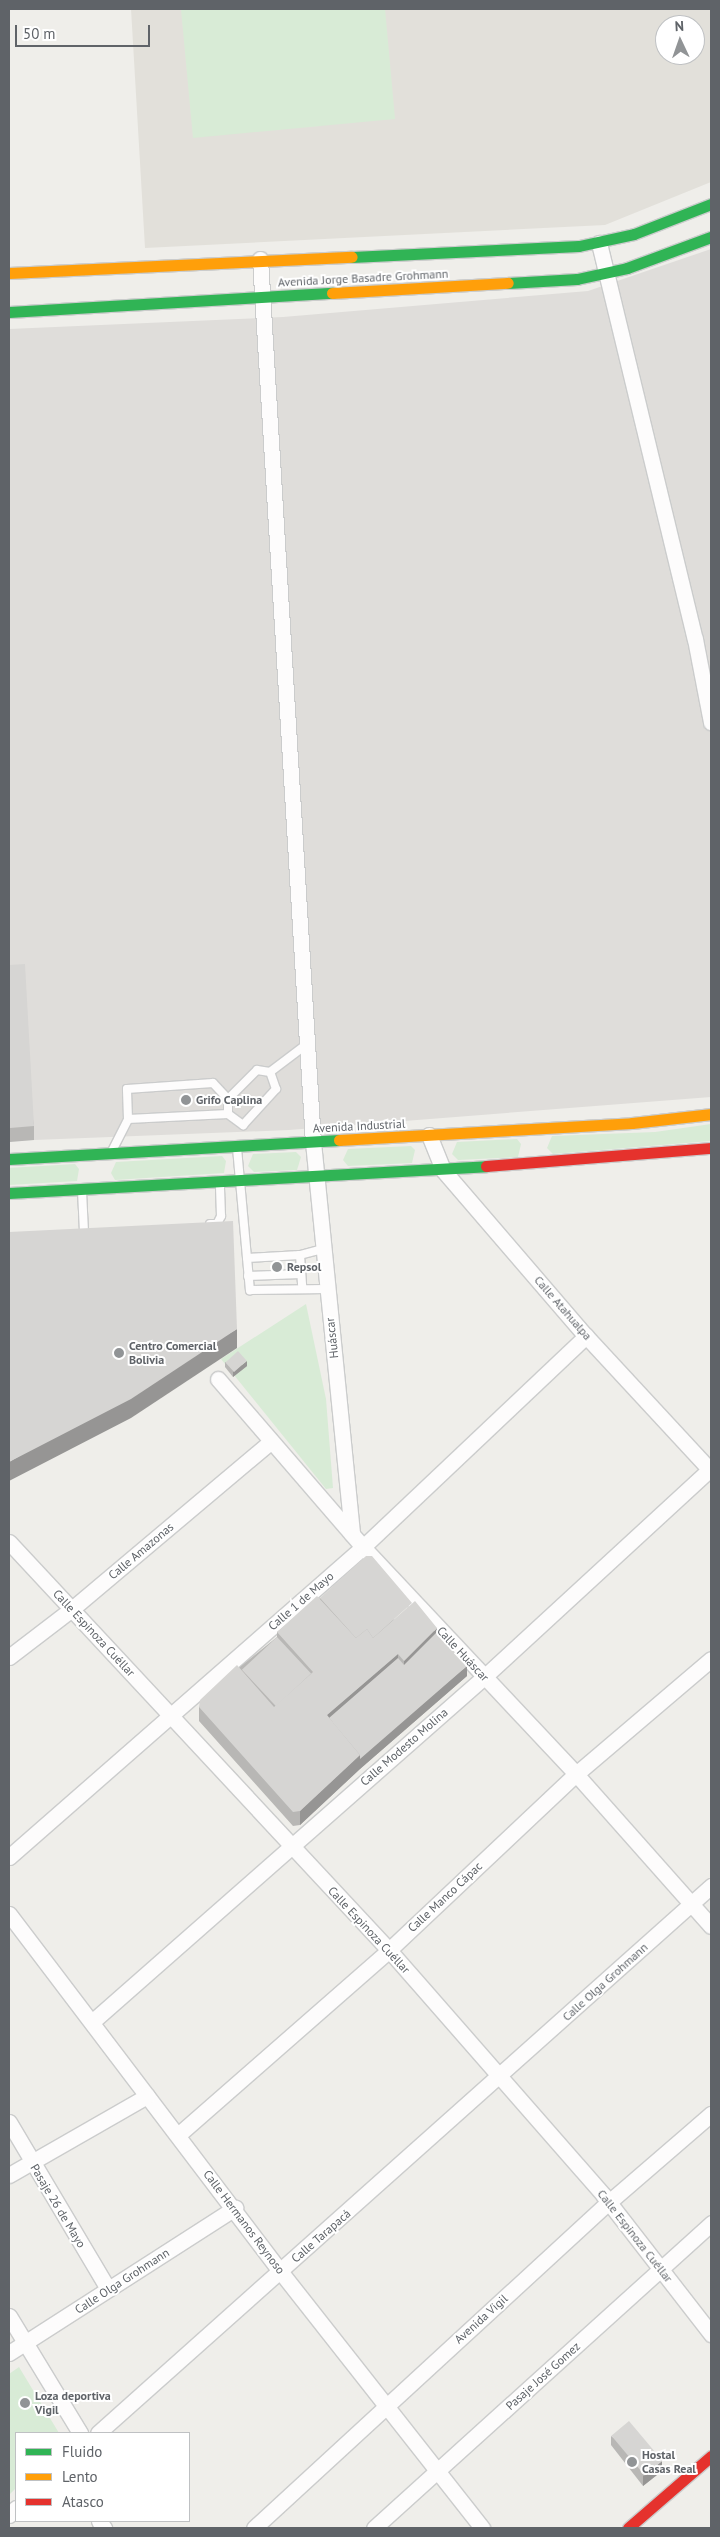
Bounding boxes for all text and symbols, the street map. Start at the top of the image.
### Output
scale bar [18,15,152,47]
north arrow [655,15,705,65]
text: N [674,17,684,35]
text: 50 m [23,24,56,43]
street label: Avenida Jorge Basadre Grohmann [277,266,449,290]
place label: Grifo Caplina [196,1093,262,1107]
marker: Grifo Caplina [180,1094,192,1106]
street label: Avenida Industrial [312,1116,406,1136]
place label: Repsol [287,1260,321,1274]
marker: Repsol [271,1261,283,1273]
street label: Calle Atahualpa [531,1273,595,1343]
street label: Huáscar [323,1317,341,1359]
place label: Centro Comercial Bolivia [129,1339,216,1367]
marker: Centro Comercial Bolivia [113,1347,125,1359]
street label: Calle Amazonas [105,1520,177,1582]
street label: Calle 1 de Mayo [265,1569,337,1633]
street label: Calle Espinoza Cuéllar [50,1587,138,1679]
street label: Calle Huáscar [434,1624,492,1684]
street label: Calle Modesto Molina [357,1705,451,1789]
street label: Calle Manco Cápac [405,1859,485,1935]
street label: Calle Espinoza Cuéllar [325,1884,413,1976]
street label: Calle Olga Grohmann [560,1940,650,2024]
street label: Pasaje 26 de Mayo [27,2162,89,2250]
street label: Calle Hermanos Reynoso [200,2167,288,2277]
street label: Calle Espinoza Cuéllar [594,2187,676,2285]
street label: Calle Tarapacá [288,2206,354,2266]
street label: Calle Olga Grohmann [72,2245,172,2317]
street label: Avenida Vigil [451,2291,511,2347]
street label: Pasaje José Gomez [503,2339,583,2413]
place label: Loza deportiva Vigil [35,2389,111,2417]
marker: Loza deportiva Vigil [19,2397,31,2409]
legend [15,2432,190,2522]
text: Fluido [62,2442,102,2461]
place label: Hostal Casas Real [642,2448,696,2476]
marker: Hostal Casas Real [626,2456,638,2468]
text: Lento [62,2467,98,2486]
text: Atasco [62,2492,104,2511]

